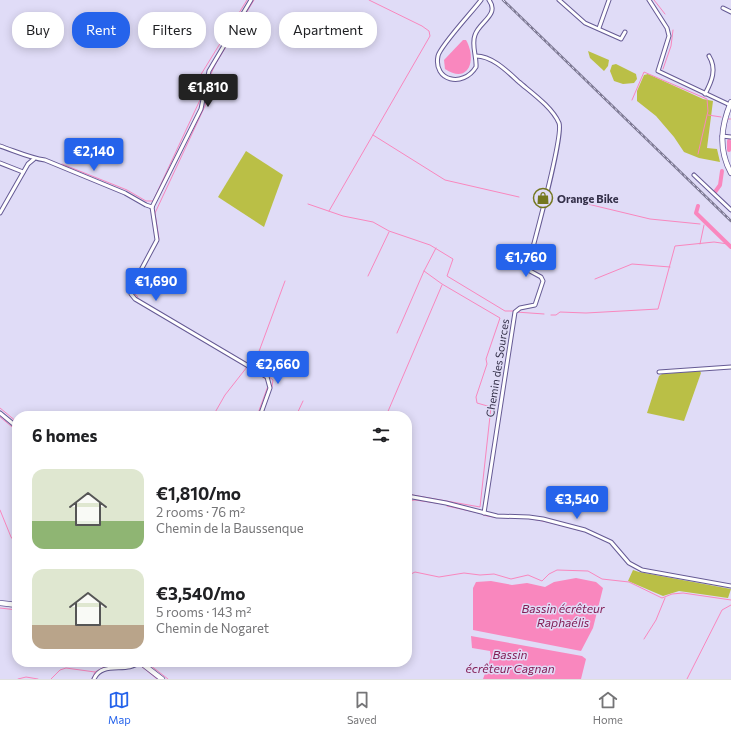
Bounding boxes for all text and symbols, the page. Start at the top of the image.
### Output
chip: Buy [12,12,64,48]
chip: Rent [72,12,130,48]
chip: Filters [138,12,206,48]
chip: New [214,12,271,48]
chip: Apartment [279,12,377,48]
pin: €1,810 [175,74,241,108]
text: €1,810 [188,79,228,95]
pin: €2,140 [61,138,127,172]
text: €2,140 [73,143,115,159]
shop icon: Orange Bike [532,187,554,209]
place label: Orange Bike [557,192,619,205]
pin: €1,760 [493,244,559,278]
text: €1,760 [505,249,547,265]
pin: €1,690 [123,268,189,302]
text: €1,690 [135,273,177,289]
street label: Chemin des Sources [483,318,511,418]
pin: €2,660 [245,351,311,385]
text: €2,660 [256,356,300,372]
icon: filters [370,424,392,446]
text: 6 homes [32,425,97,446]
text: €1,810/mo [156,483,241,504]
icon: home [64,485,112,533]
pin: €3,540 [544,486,610,520]
text: €3,540 [555,491,599,507]
text: 2 rooms · 76 m² [156,504,245,520]
text: Chemin de la Baussenque [156,520,304,536]
text: €3,540/mo [156,583,245,604]
icon: home [64,585,112,633]
water label: Bassin écrêteur Raphaélis [522,601,606,629]
text: 5 rooms · 143 m² [156,604,252,620]
text: Chemin de Nogaret [156,620,269,636]
water label: Bassin écrêteur Cagnan [465,647,555,675]
tab: Map [108,689,131,726]
tab: Saved [347,689,377,726]
tab: Home [593,689,623,726]

